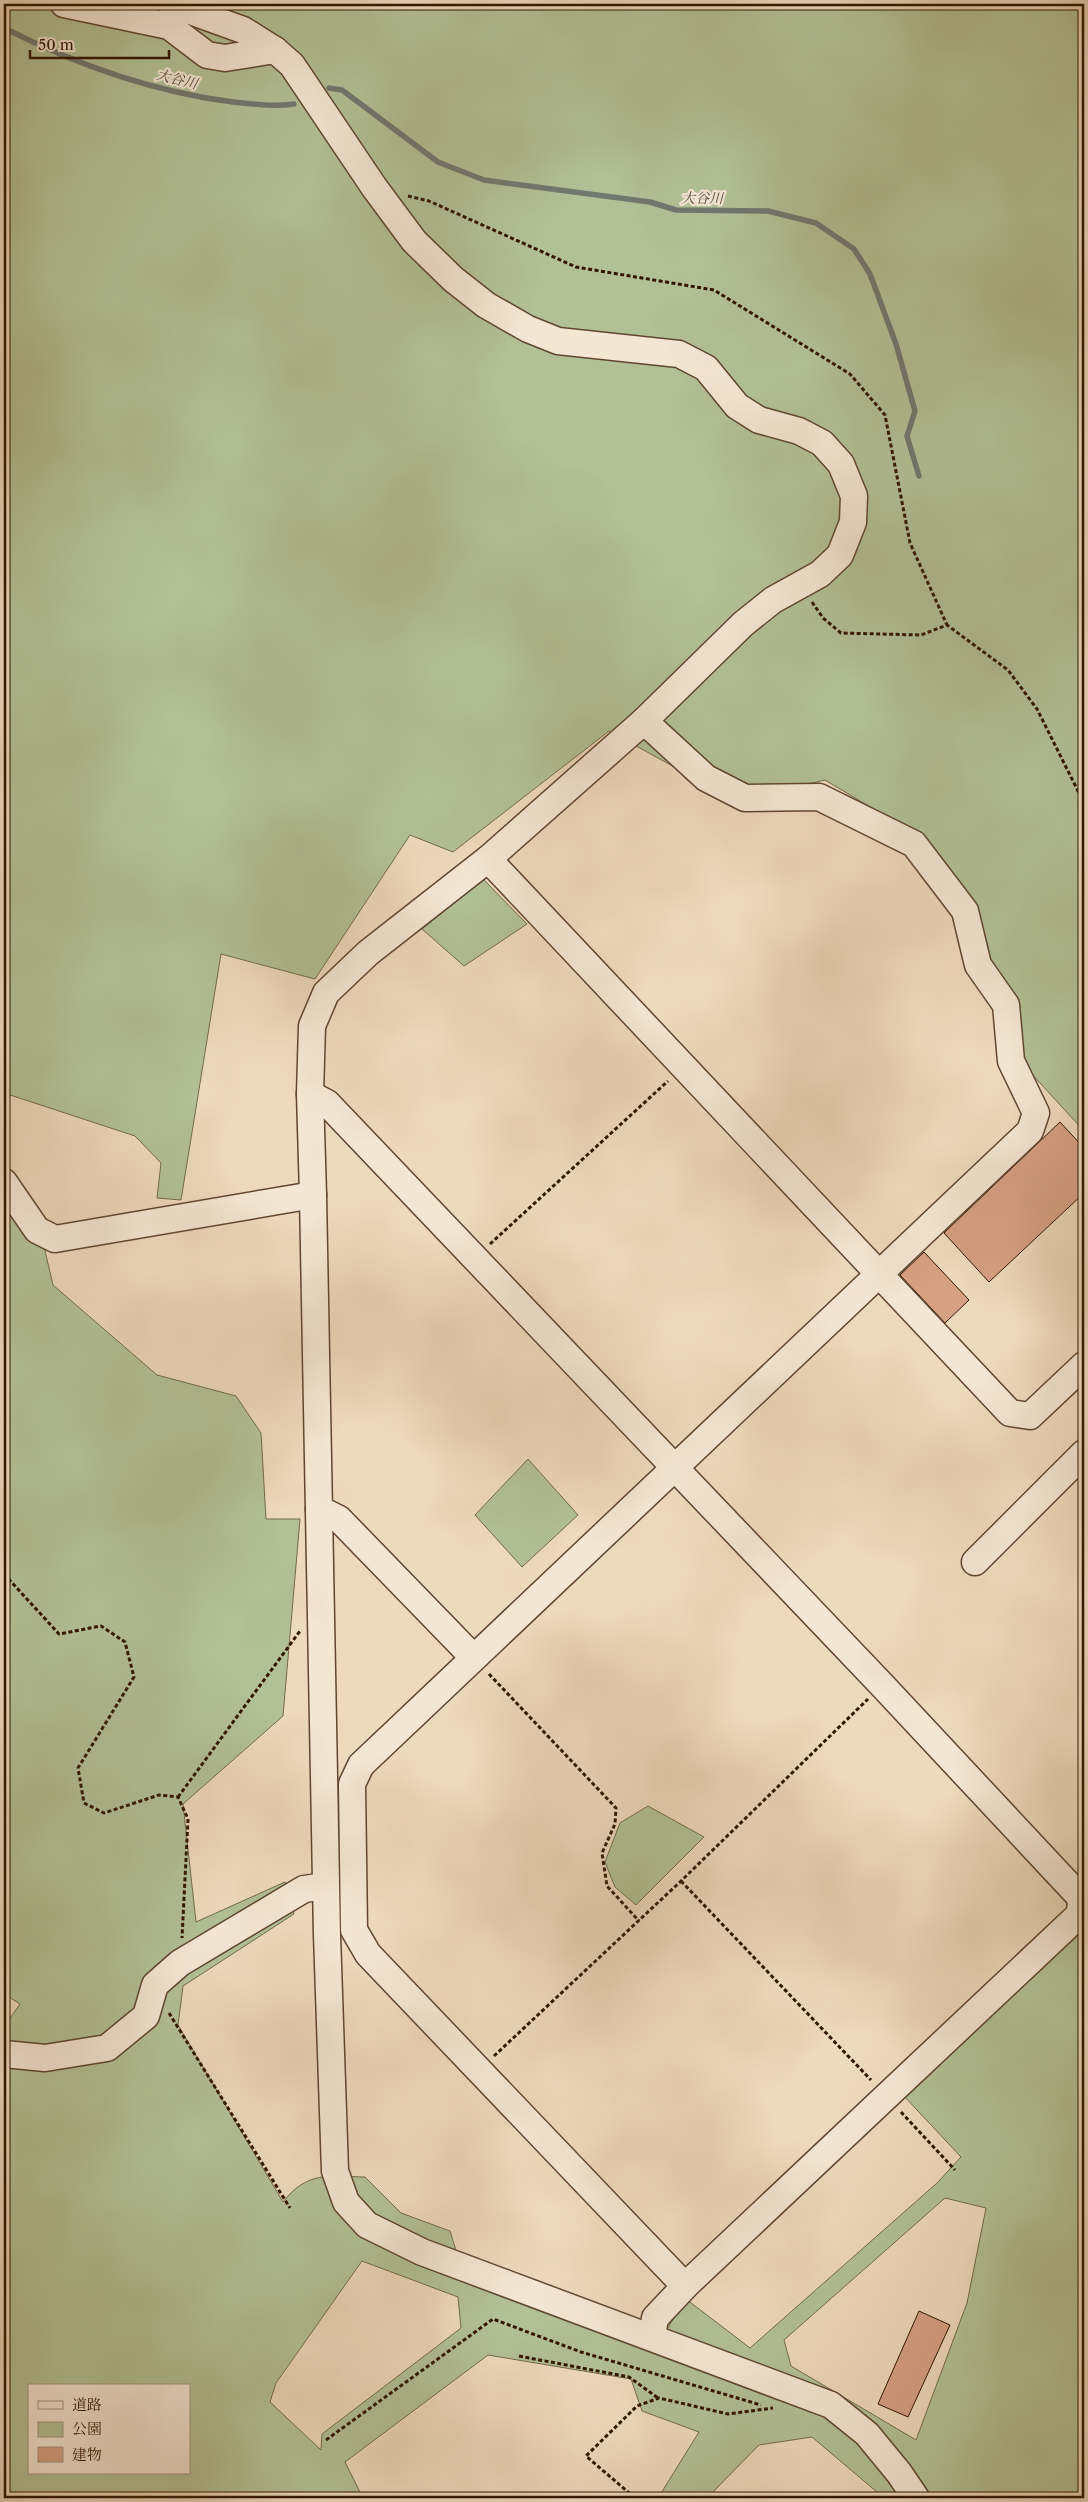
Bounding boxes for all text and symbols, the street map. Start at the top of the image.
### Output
scale bar [30,28,169,60]
text: 50 m [38,35,74,54]
water label: 大谷川 [154,65,201,93]
water label: 大谷川 [681,189,725,207]
legend [28,2384,190,2474]
text: 道路 [72,2395,102,2414]
text: 公園 [72,2419,102,2438]
text: 建物 [72,2445,102,2464]

